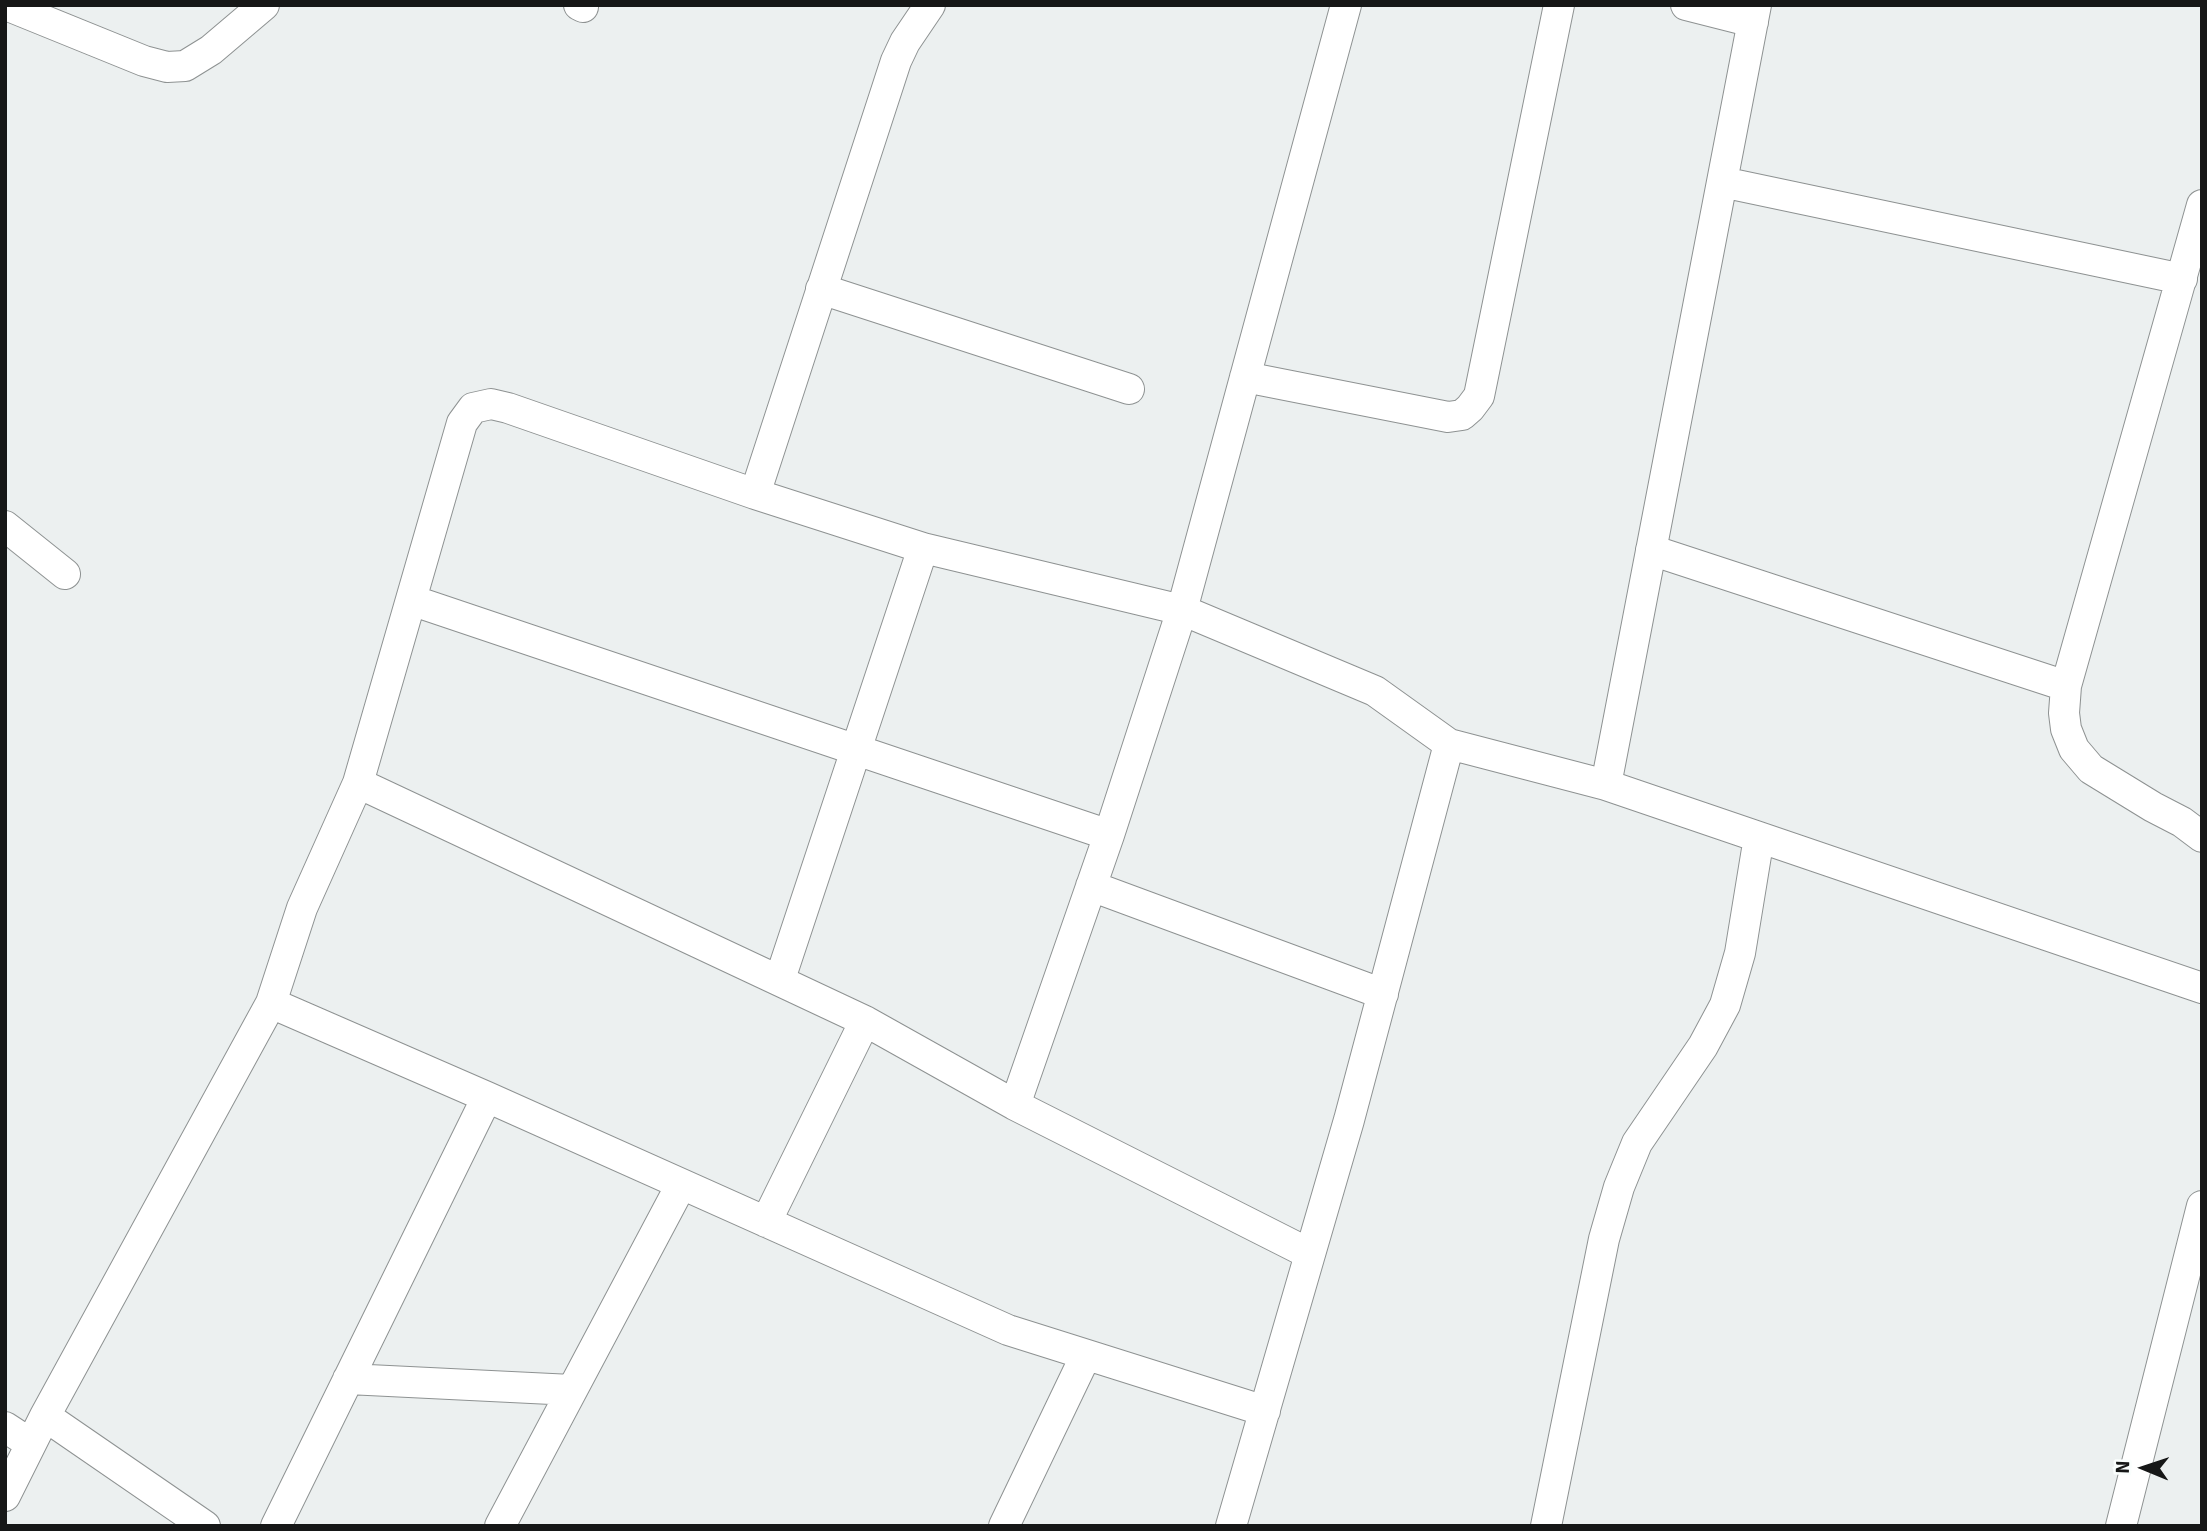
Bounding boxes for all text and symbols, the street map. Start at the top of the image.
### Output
north arrow [2109,1433,2179,1503]
text: N [2111,1460,2135,1474]

